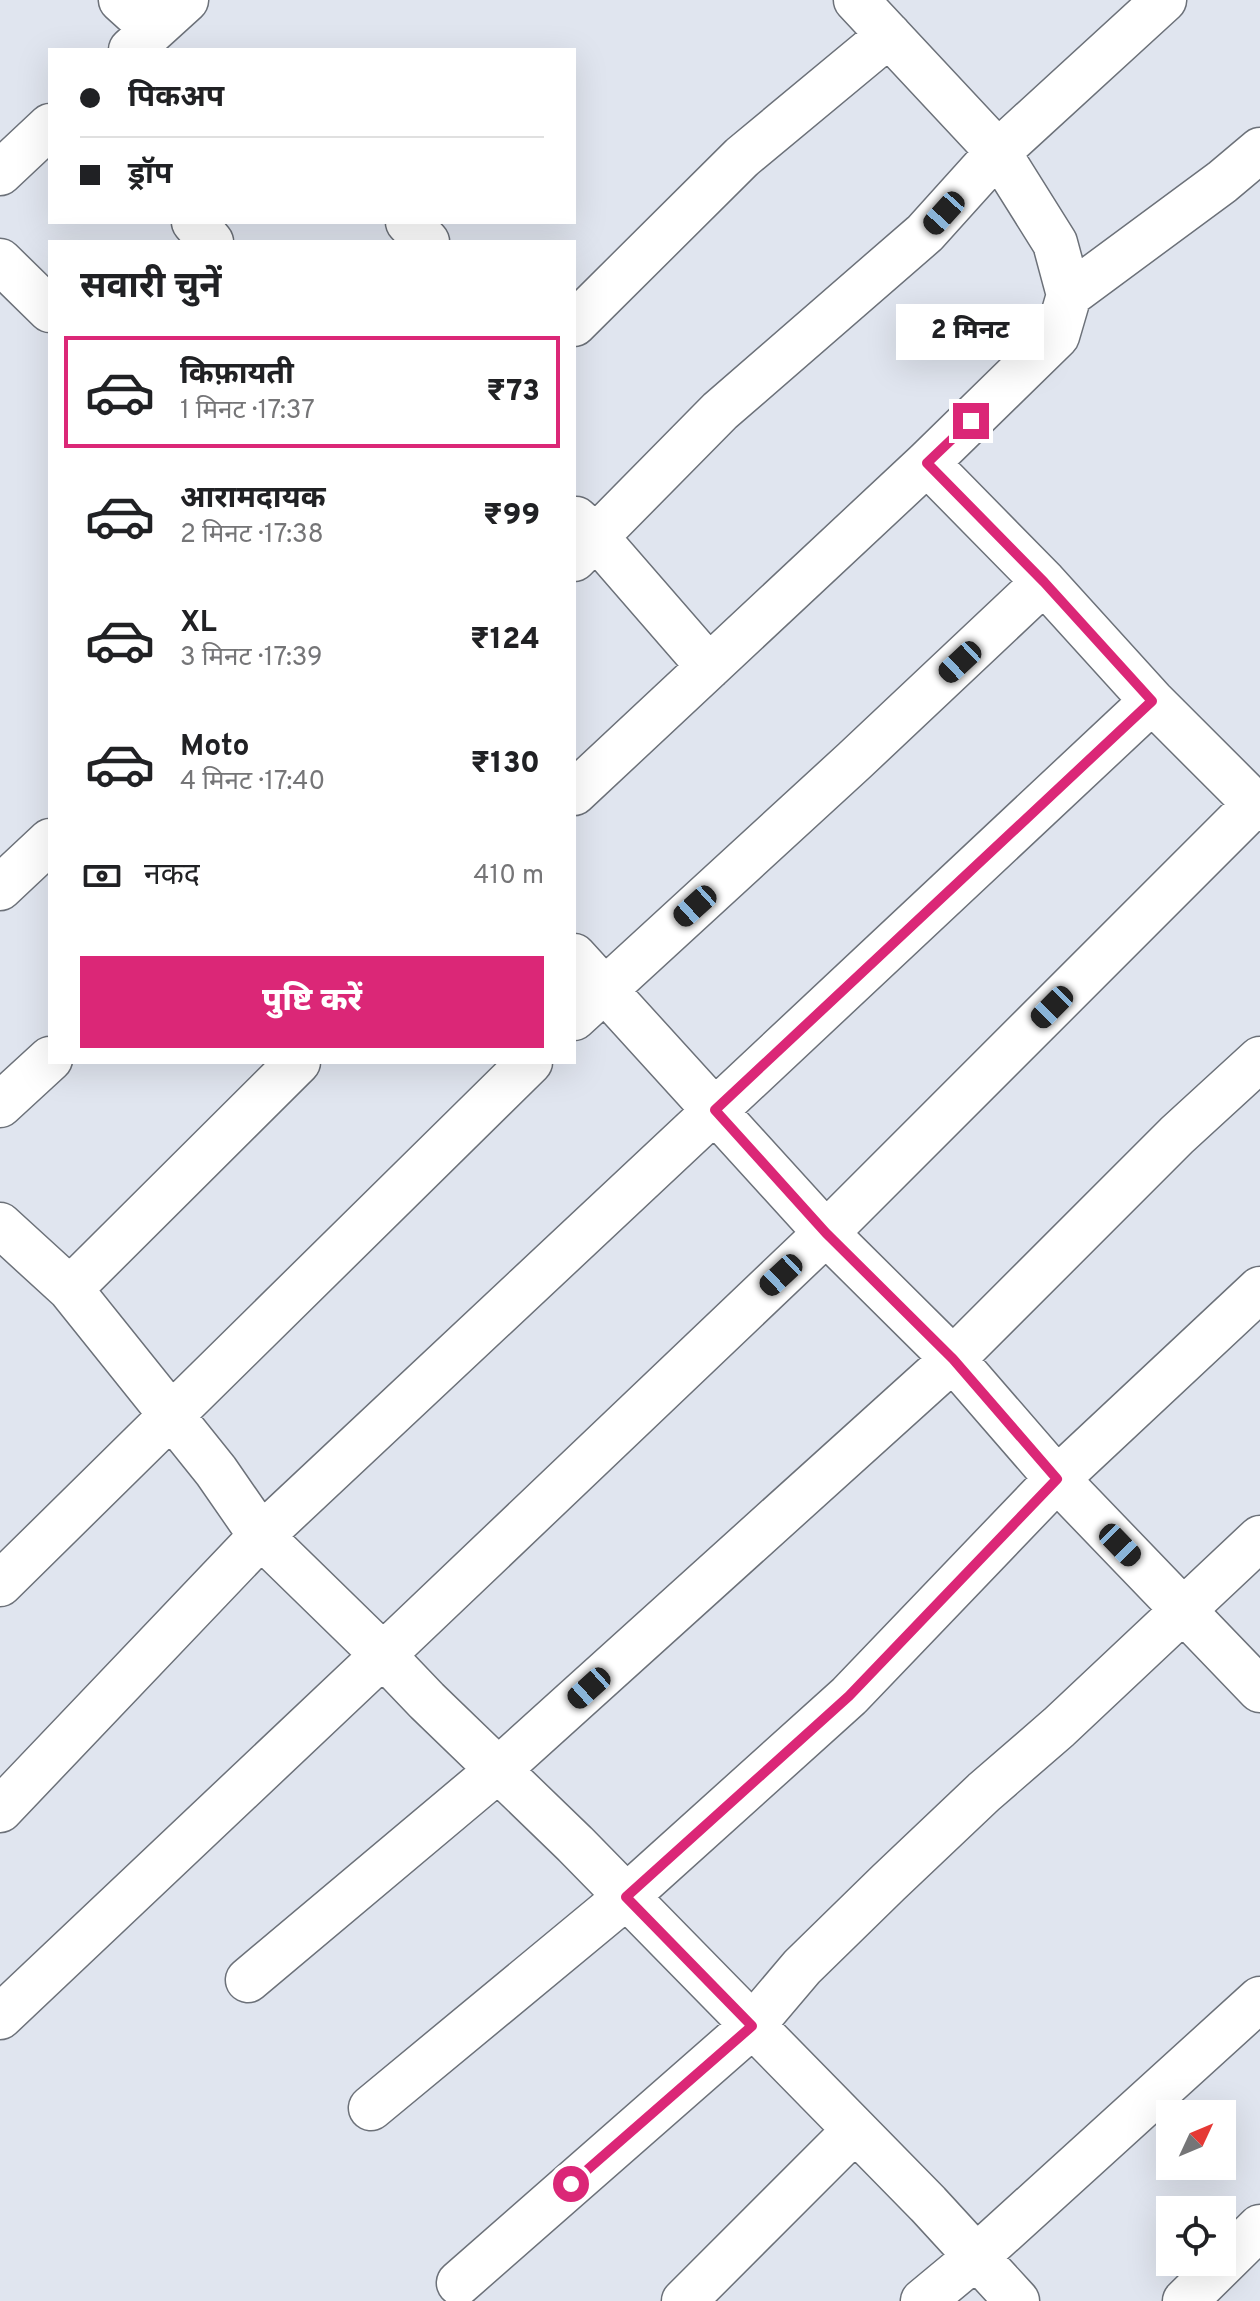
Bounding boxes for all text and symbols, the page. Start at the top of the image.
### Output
text: पिकअप [128,80,224,117]
text: ड्रॉप [128,157,172,194]
car [919,187,969,239]
text: सवारी चुनें [80,265,221,311]
callout: 2 मिनट [897,305,1045,361]
text: 2 मिनट [931,315,1009,348]
icon: car [84,356,156,428]
text: किफ़ायती [180,357,294,394]
text: ₹73 [486,374,540,411]
text: 1 मिनट · 17:37 [180,395,315,428]
route end [953,403,989,439]
icon: car [84,480,156,552]
text: आरामदायक [180,481,326,518]
text: ₹99 [483,498,540,535]
text: 2 मिनट · 17:38 [180,519,324,552]
icon: car [84,604,156,676]
text: XL [180,605,217,642]
text: ₹124 [470,622,540,659]
car [934,637,986,687]
text: 3 मिनट · 17:39 [180,642,322,675]
icon: car [84,728,156,800]
text: Moto [180,729,250,766]
text: ₹130 [470,746,540,783]
text: 4 मिनट · 17:40 [180,766,325,799]
icon: cash [80,854,124,898]
text: नकद [144,858,200,895]
text: 410 m [473,860,544,893]
car [669,881,721,931]
button: पुष्टि करें [80,956,544,1048]
car [1027,982,1077,1032]
car [755,1250,807,1300]
car [1095,1519,1145,1571]
car [563,1663,615,1713]
north arrow [1156,2100,1236,2180]
map controls [1156,2100,1236,2276]
route start [553,2166,589,2202]
button: locate [1156,2196,1236,2276]

